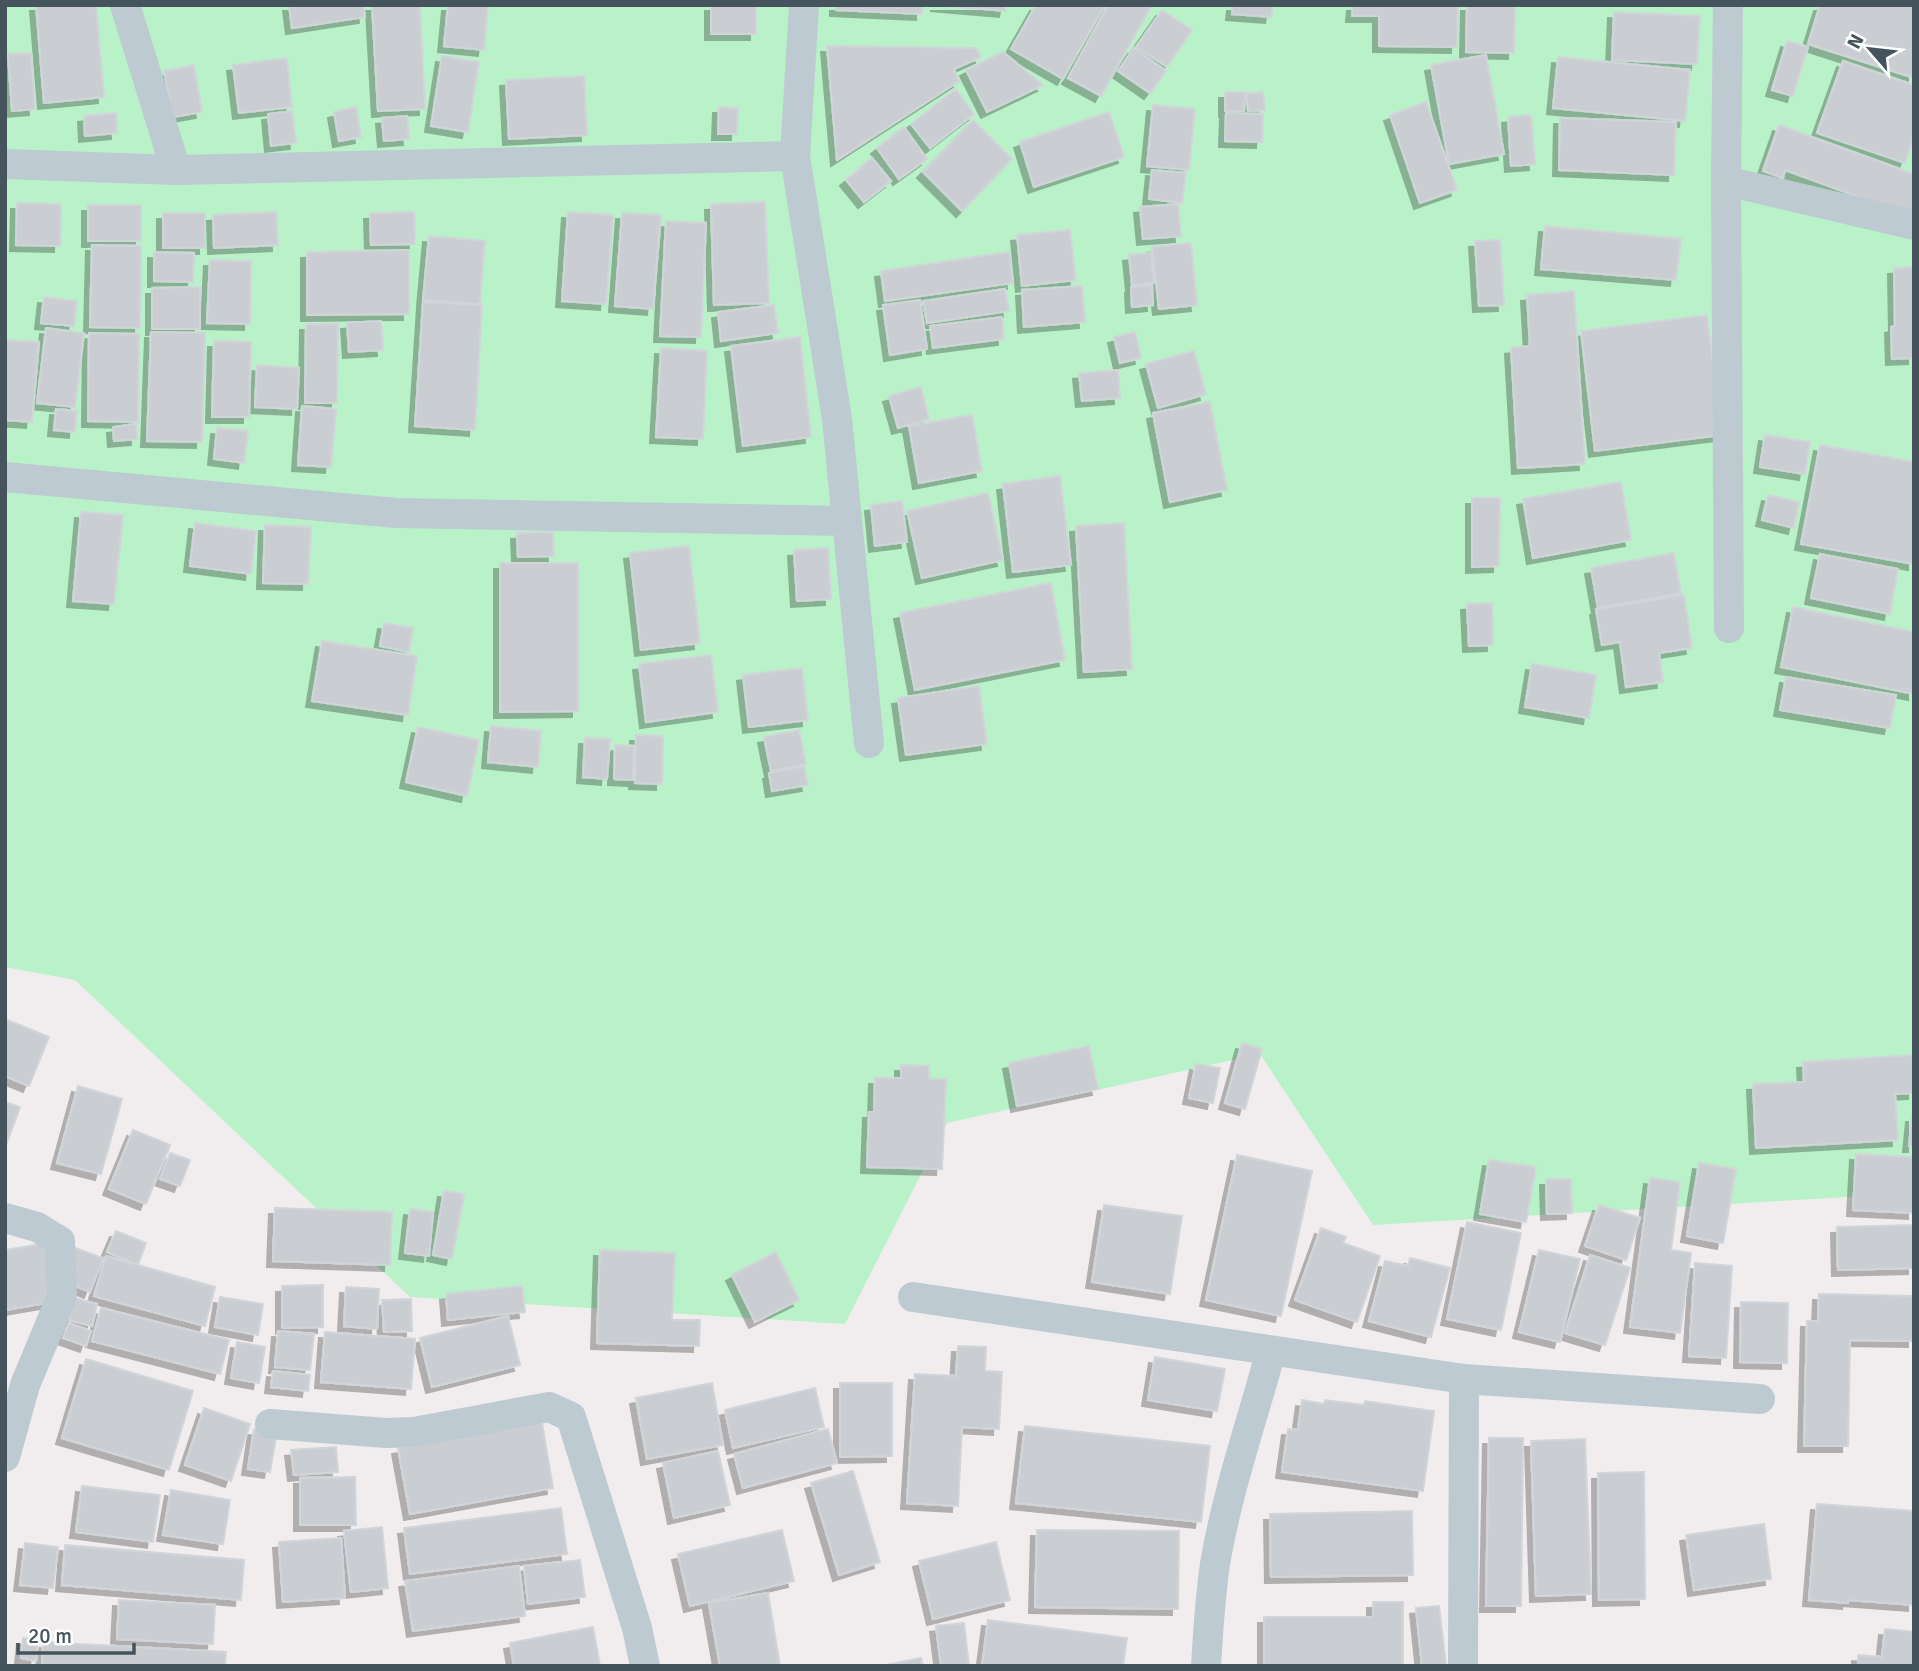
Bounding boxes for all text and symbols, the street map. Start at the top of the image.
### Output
north arrow [1835,14,1905,84]
text: N [1842,30,1870,53]
scale bar [18,1612,133,1656]
text: 20 m [28,1623,72,1649]

